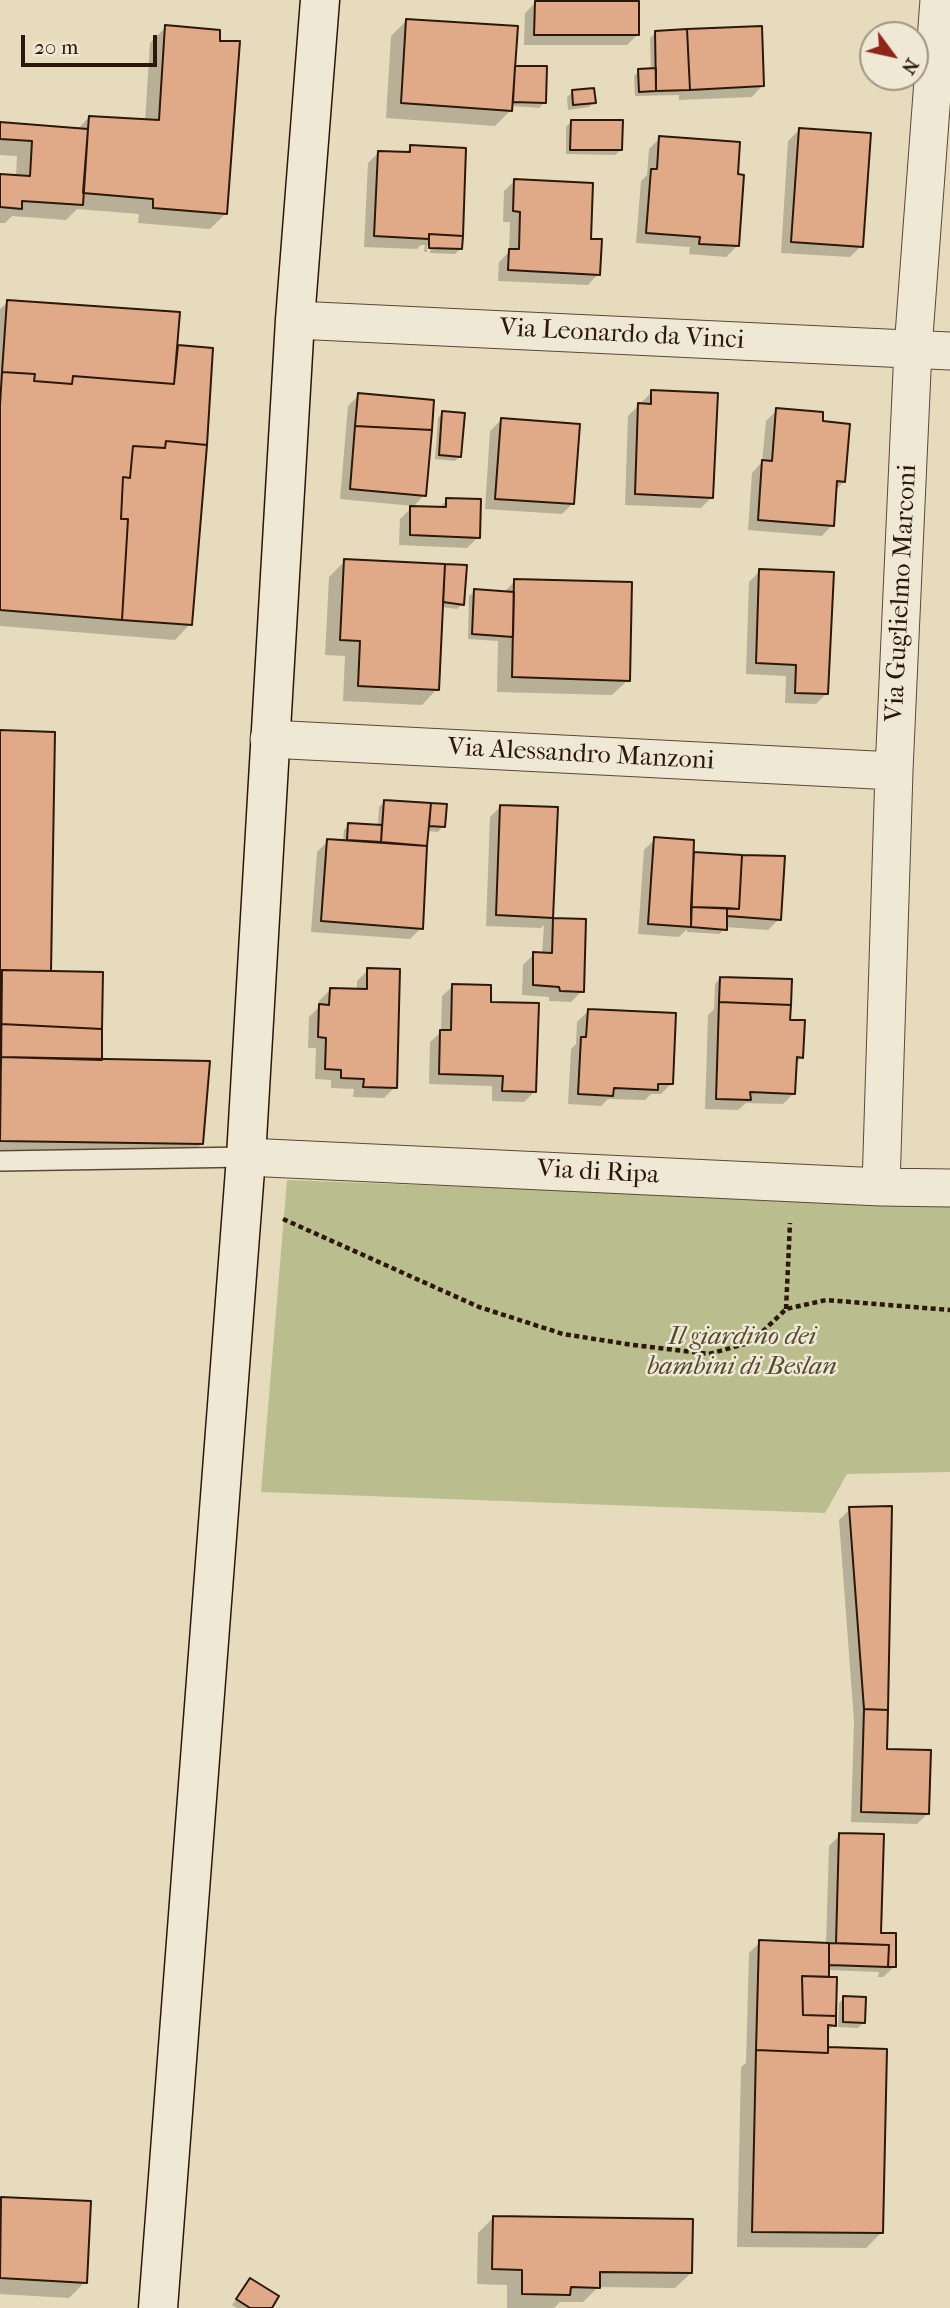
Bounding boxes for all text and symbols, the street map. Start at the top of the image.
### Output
scale bar [24,21,161,65]
north arrow [859,21,929,91]
text: 20 m [34,35,78,59]
text: N [897,54,923,78]
street label: Via Leonardo da Vinci [499,313,745,357]
street label: Via Guglielmo Marconi [880,463,924,723]
street label: Via Alessandro Manzoni [447,732,715,778]
street label: Via di Ripa [536,1154,660,1192]
park label: Il giardino dei bambini di Beslan [647,1322,837,1384]

